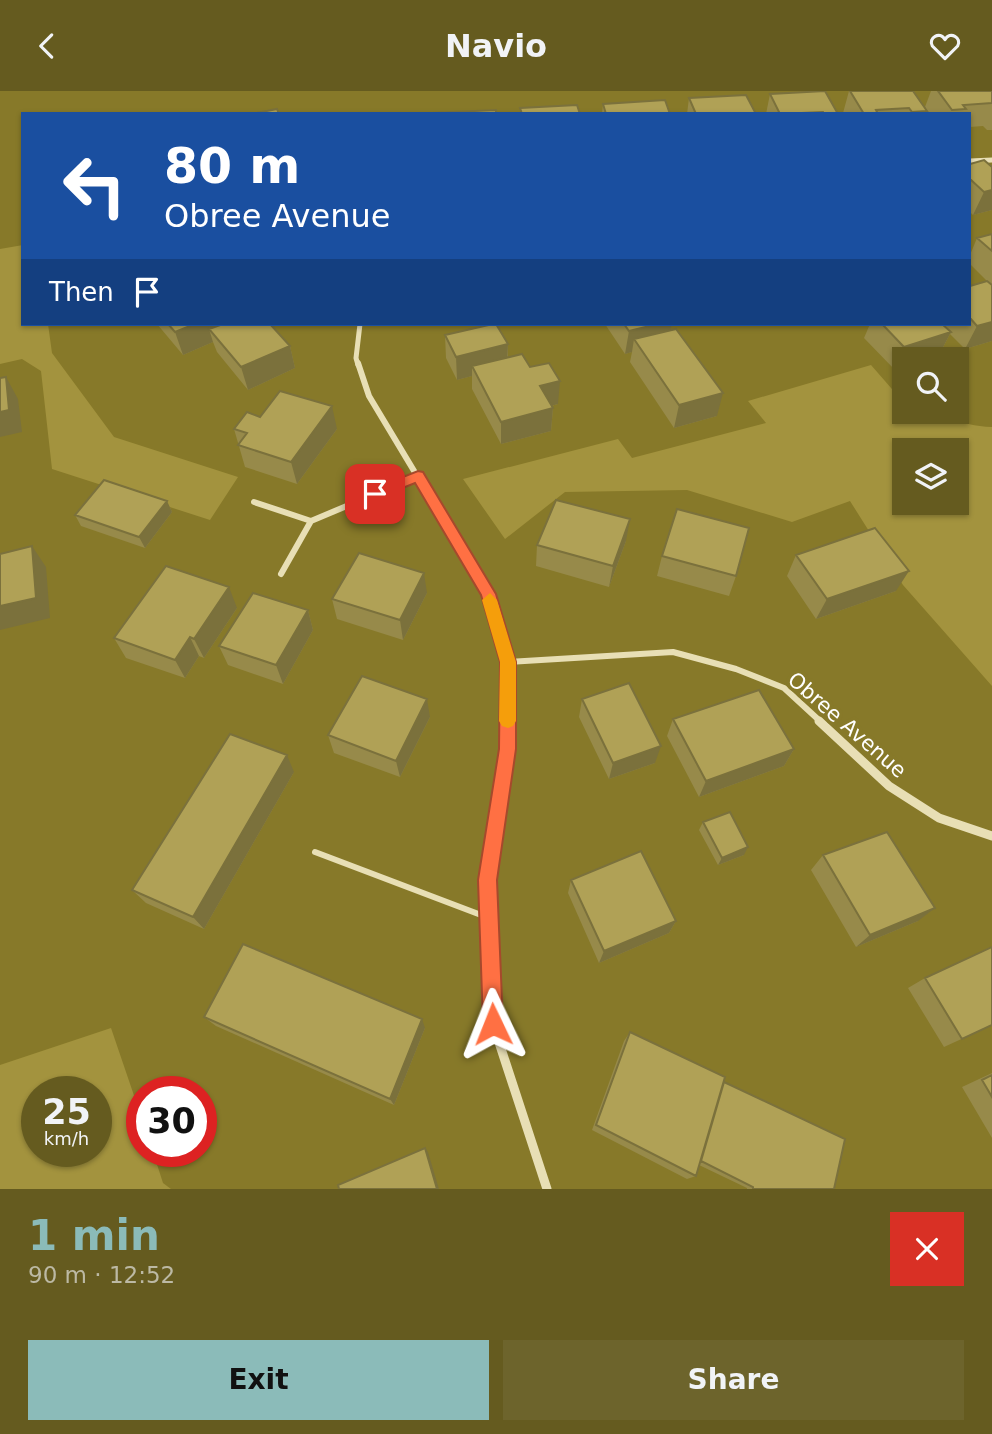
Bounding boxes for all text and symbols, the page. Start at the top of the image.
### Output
icon: back [28,27,66,65]
text: Navio [445,27,547,65]
icon: heart [926,27,964,65]
text: 80 m [164,138,300,195]
icon: left [49,140,140,231]
text: Obree Avenue [164,197,390,235]
icon: arrive [128,273,166,311]
text: Then [49,277,114,307]
map controls [892,347,969,515]
button: search [892,347,969,424]
button: layers [892,438,969,515]
pin [345,464,405,524]
icon: arrive [356,475,394,513]
street label: Obree Avenue [783,667,911,783]
position arrow [456,987,530,1061]
speed limit sign: 30 [126,1076,217,1167]
text: 25 [42,1092,91,1132]
text: km/h [44,1128,89,1149]
text: 1 min [28,1211,160,1260]
button: close [890,1212,964,1286]
text: 90 m · 12:52 [28,1262,175,1288]
button: Exit [28,1340,489,1420]
button: Share [503,1340,964,1420]

